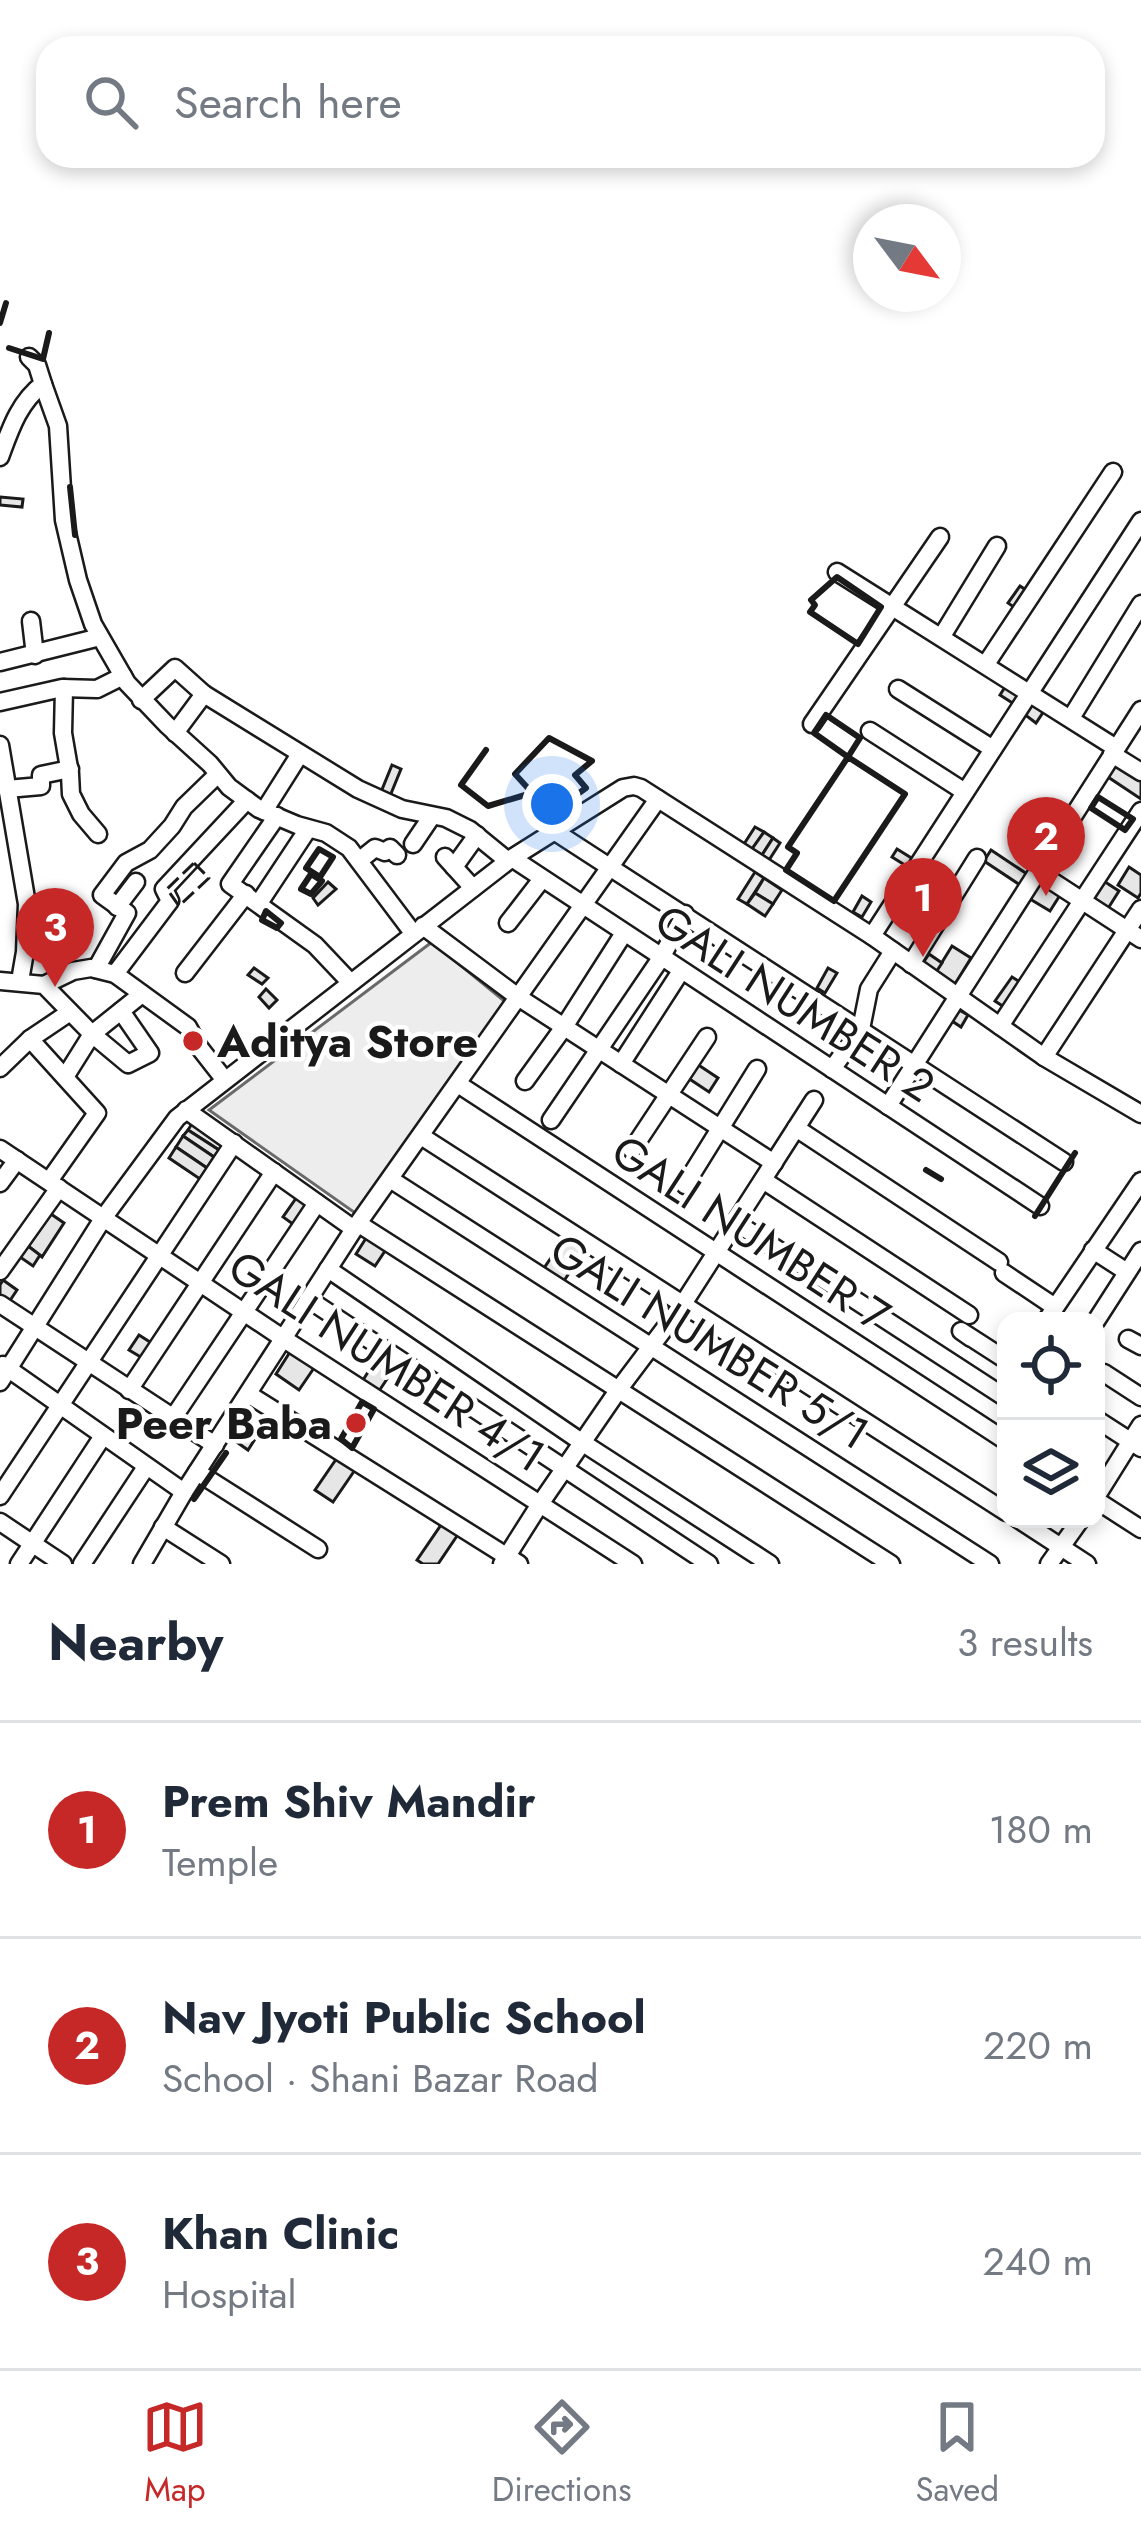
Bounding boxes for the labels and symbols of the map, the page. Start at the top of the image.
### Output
north arrow [853,204,961,312]
your location [522,774,582,834]
pin: 2 [1007,797,1085,896]
pin: 1 [884,858,962,957]
pin: 3 [16,888,94,987]
street label: GALI NUMBER 2 [642,889,947,1118]
place label: Aditya Store [216,1009,478,1074]
marker: Aditya Store [180,1028,206,1054]
street label: GALI NUMBER 7 [599,1119,903,1348]
street label: GALI NUMBER 5/1 [538,1217,882,1466]
street label: GALI NUMBER 4/1 [216,1235,558,1488]
place label: Peer Baba [116,1391,332,1456]
marker: Peer Baba [343,1410,369,1436]

